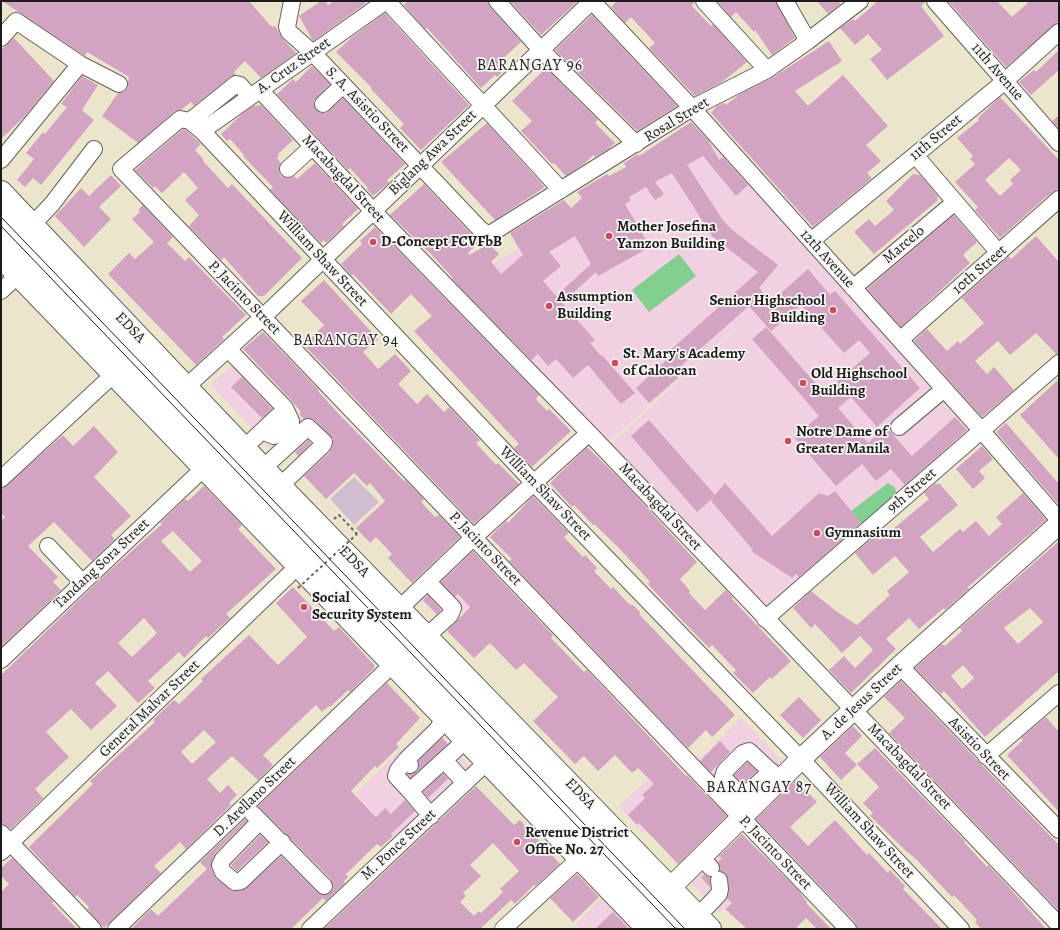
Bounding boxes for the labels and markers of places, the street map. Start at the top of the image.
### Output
place label: Mother Josefina Yamzon Building [617,218,725,253]
marker: Mother Josefina Yamzon Building [604,231,614,241]
place label: D-Concept FCVFbB [381,233,502,251]
marker: D-Concept FCVFbB [368,237,378,247]
place label: Assumption Building [557,288,633,323]
place label: Senior Highschool Building [710,292,825,327]
marker: Assumption Building [544,301,554,311]
marker: Senior Highschool Building [828,305,838,315]
place label: St. Mary's Academy of Caloocan [623,345,745,380]
marker: St. Mary's Academy of Caloocan [610,358,620,368]
place label: Old Highschool Building [811,365,907,400]
marker: Old Highschool Building [798,378,808,388]
place label: Notre Dame of Greater Manila [796,423,890,458]
marker: Notre Dame of Greater Manila [783,436,793,446]
place label: Gymnasium [825,524,901,542]
marker: Gymnasium [812,528,822,538]
place label: Social Security System [312,589,412,624]
marker: Social Security System [299,602,309,612]
place label: Revenue District Office No. 27 [525,824,629,859]
marker: Revenue District Office No. 27 [512,837,522,847]

